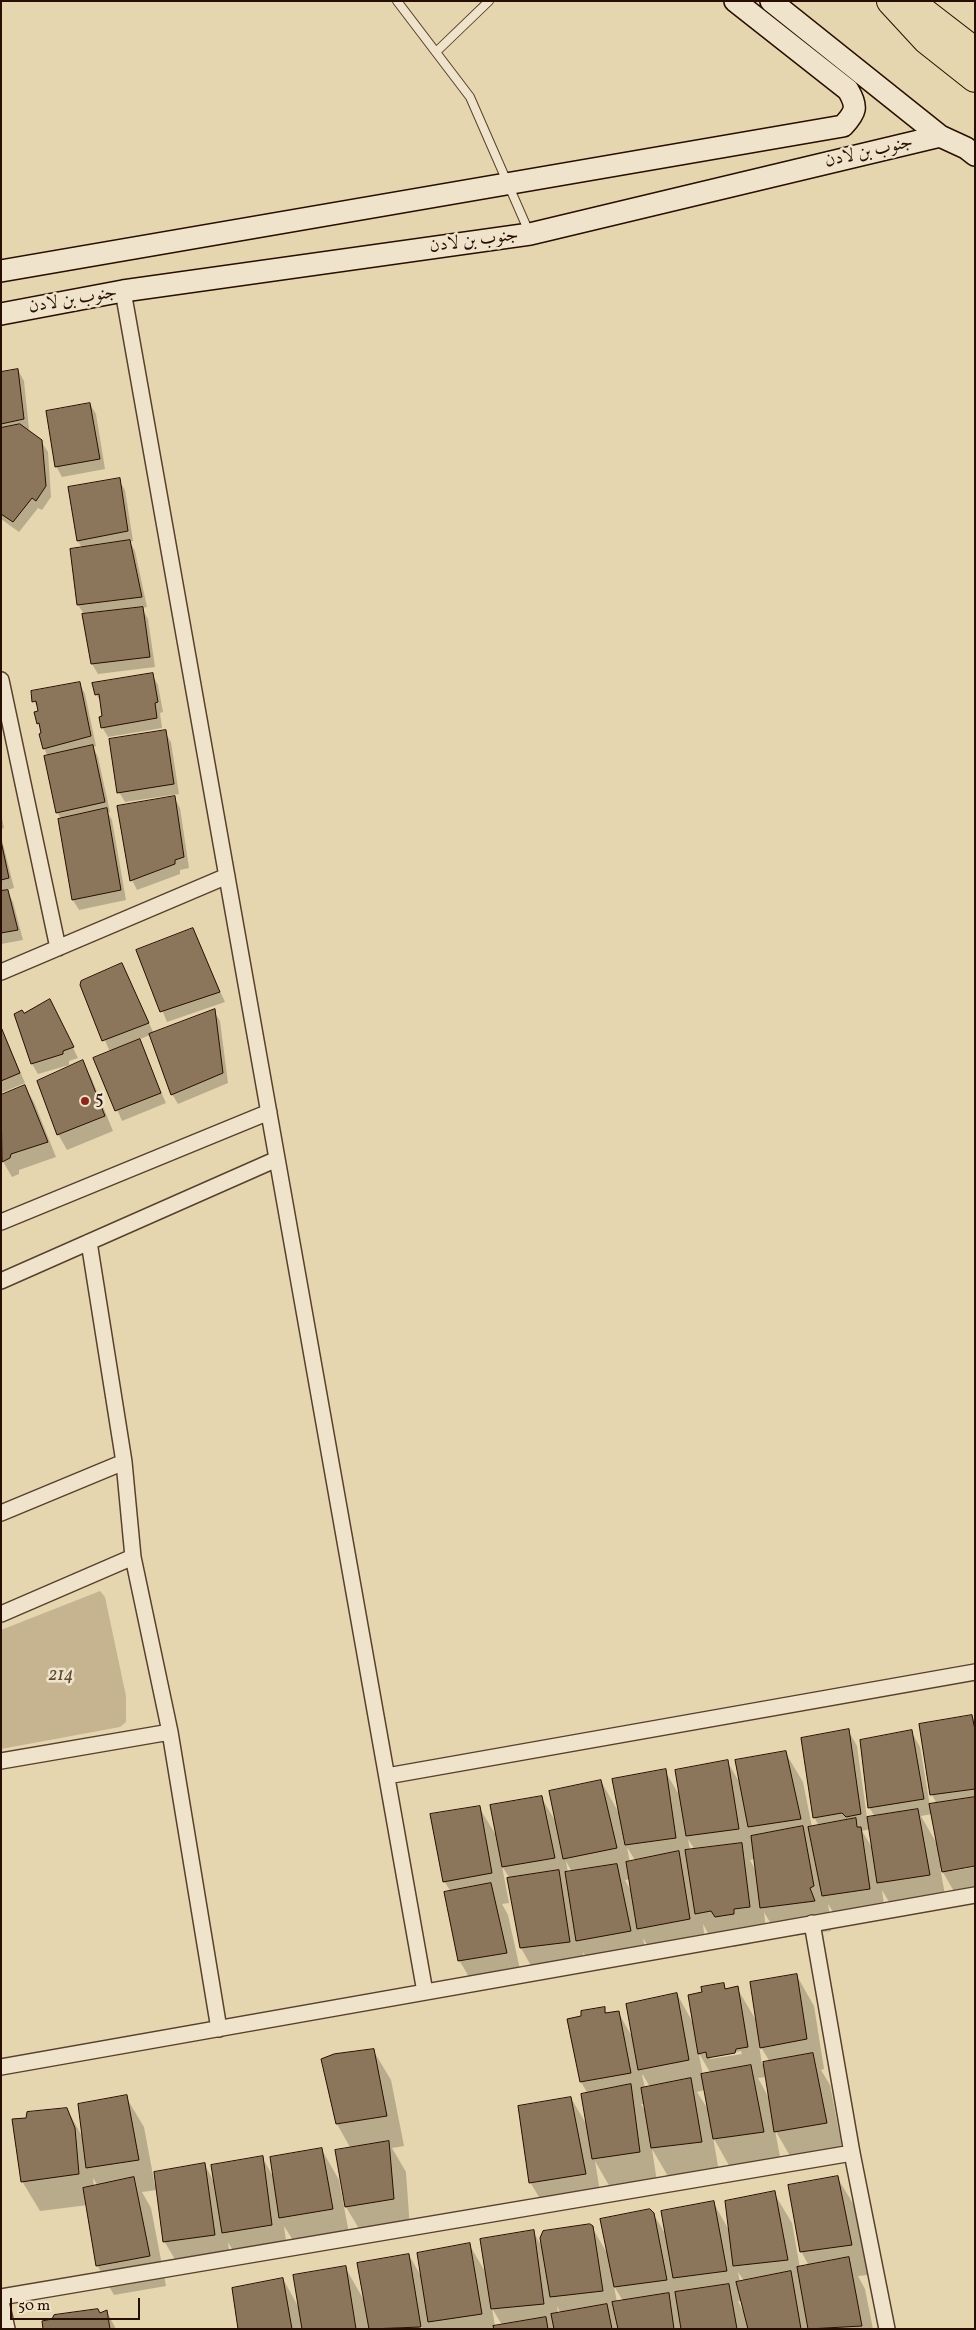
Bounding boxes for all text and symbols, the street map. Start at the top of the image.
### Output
street label: جنوب بن لادن [823,132,915,174]
street label: جنوب بن لادن [428,225,520,259]
street label: جنوب بن لادن [27,283,119,319]
place label: 5 [95,1090,104,1112]
marker: 5 [79,1095,91,1107]
park label: 214 [48,1666,74,1688]
scale bar [12,2288,142,2320]
text: 50 m [18,2296,50,2317]

